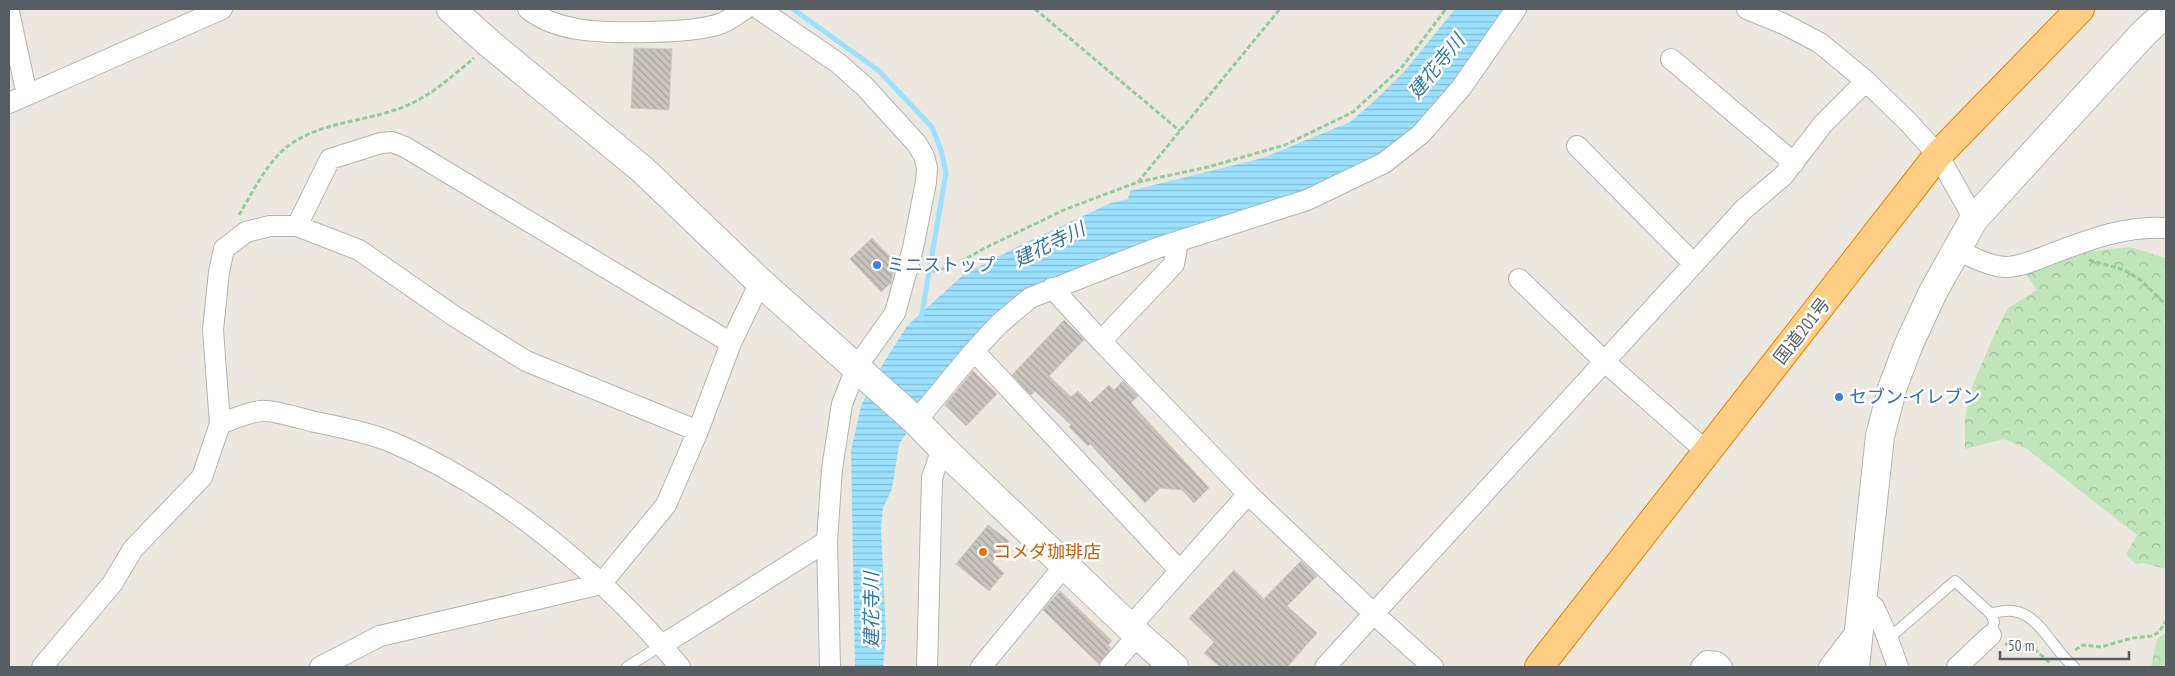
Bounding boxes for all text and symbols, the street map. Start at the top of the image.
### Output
water label: 建花寺川 [1403,27,1470,103]
water label: 建花寺川 [1010,216,1090,271]
place label: ミニストップ [887,253,995,276]
marker: ミニストップ [871,259,883,271]
street label: 国道201号 [1768,293,1835,369]
place label: セブン-イレブン [1849,385,1980,408]
marker: セブン-イレブン [1833,391,1845,403]
place label: コメダ珈琲店 [993,540,1101,563]
marker: コメダ珈琲店 [977,546,989,558]
water label: 建花寺川 [859,570,883,648]
scale bar [2000,628,2129,660]
text: 50 m [2008,636,2034,655]

